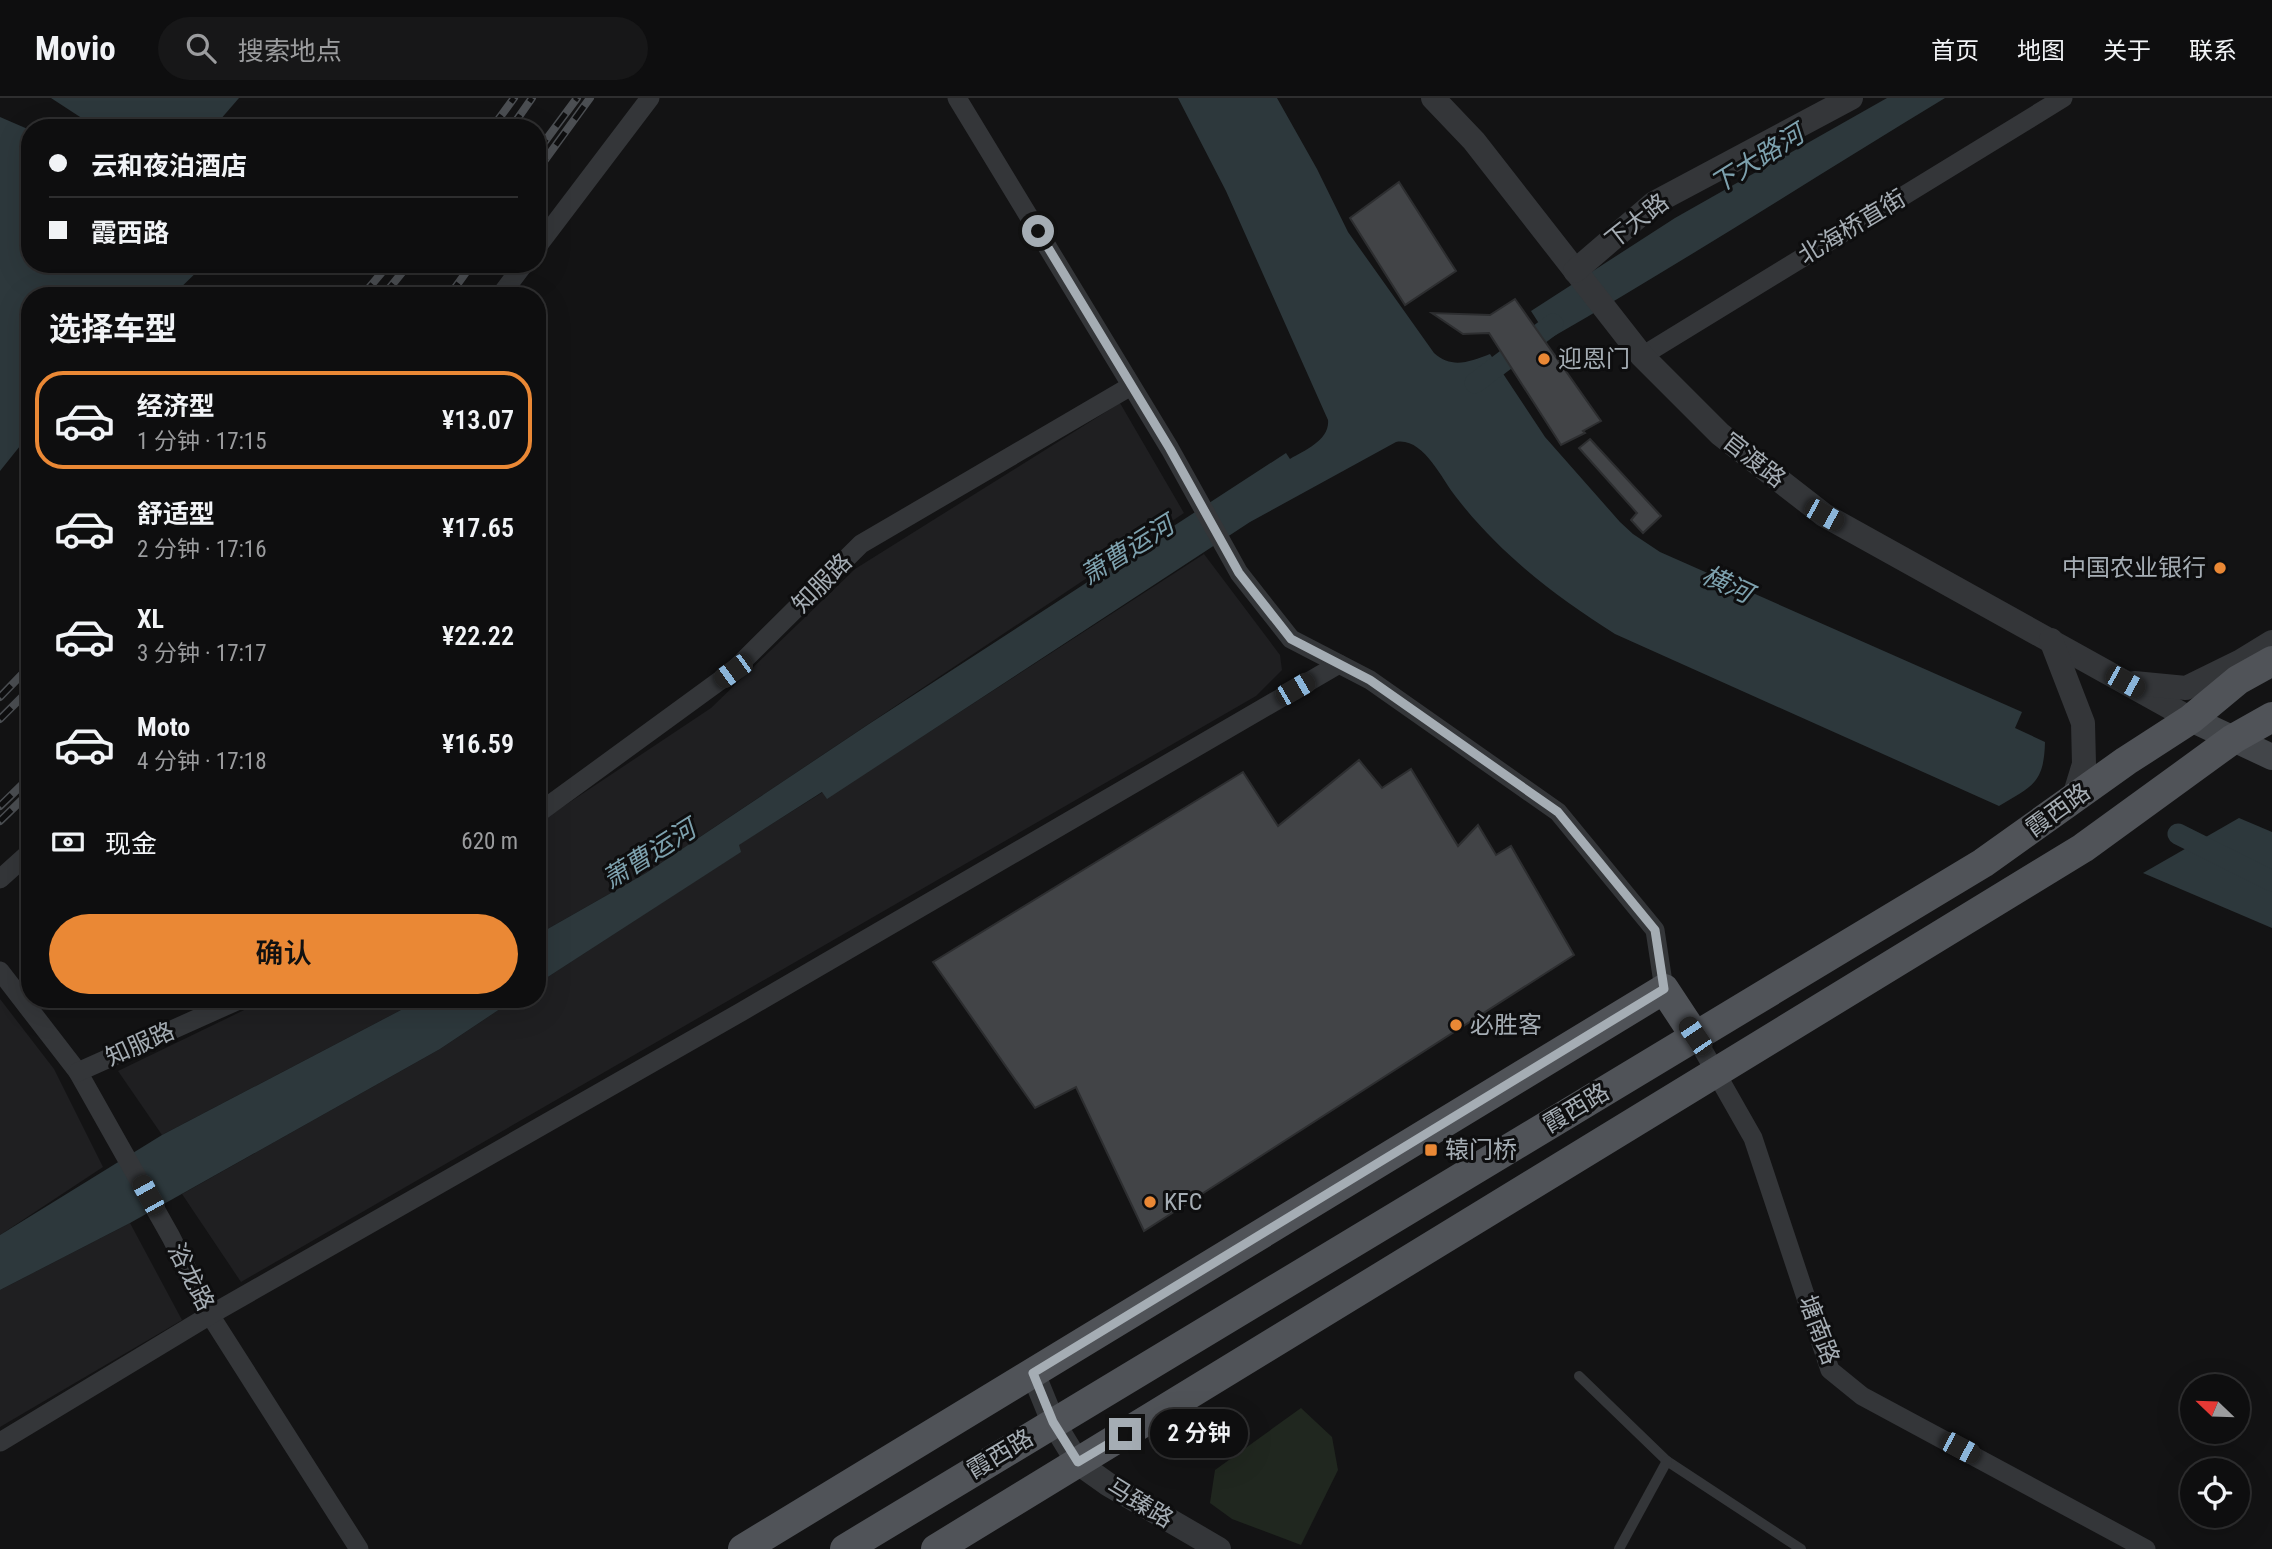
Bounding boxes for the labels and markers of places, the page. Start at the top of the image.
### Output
place label: 迎恩门 [1558,345,1630,373]
marker: 迎恩门 [1536,351,1552,367]
place label: 中国农业银行 [2062,554,2206,582]
marker: 中国农业银行 [2212,560,2228,576]
place label: 必胜客 [1470,1011,1542,1039]
marker: 必胜客 [1448,1017,1464,1033]
place label: 辕门桥 [1445,1136,1517,1164]
marker: 辕门桥 [1423,1142,1439,1158]
place label: KFC [1164,1188,1202,1216]
marker: KFC [1142,1194,1158,1210]

